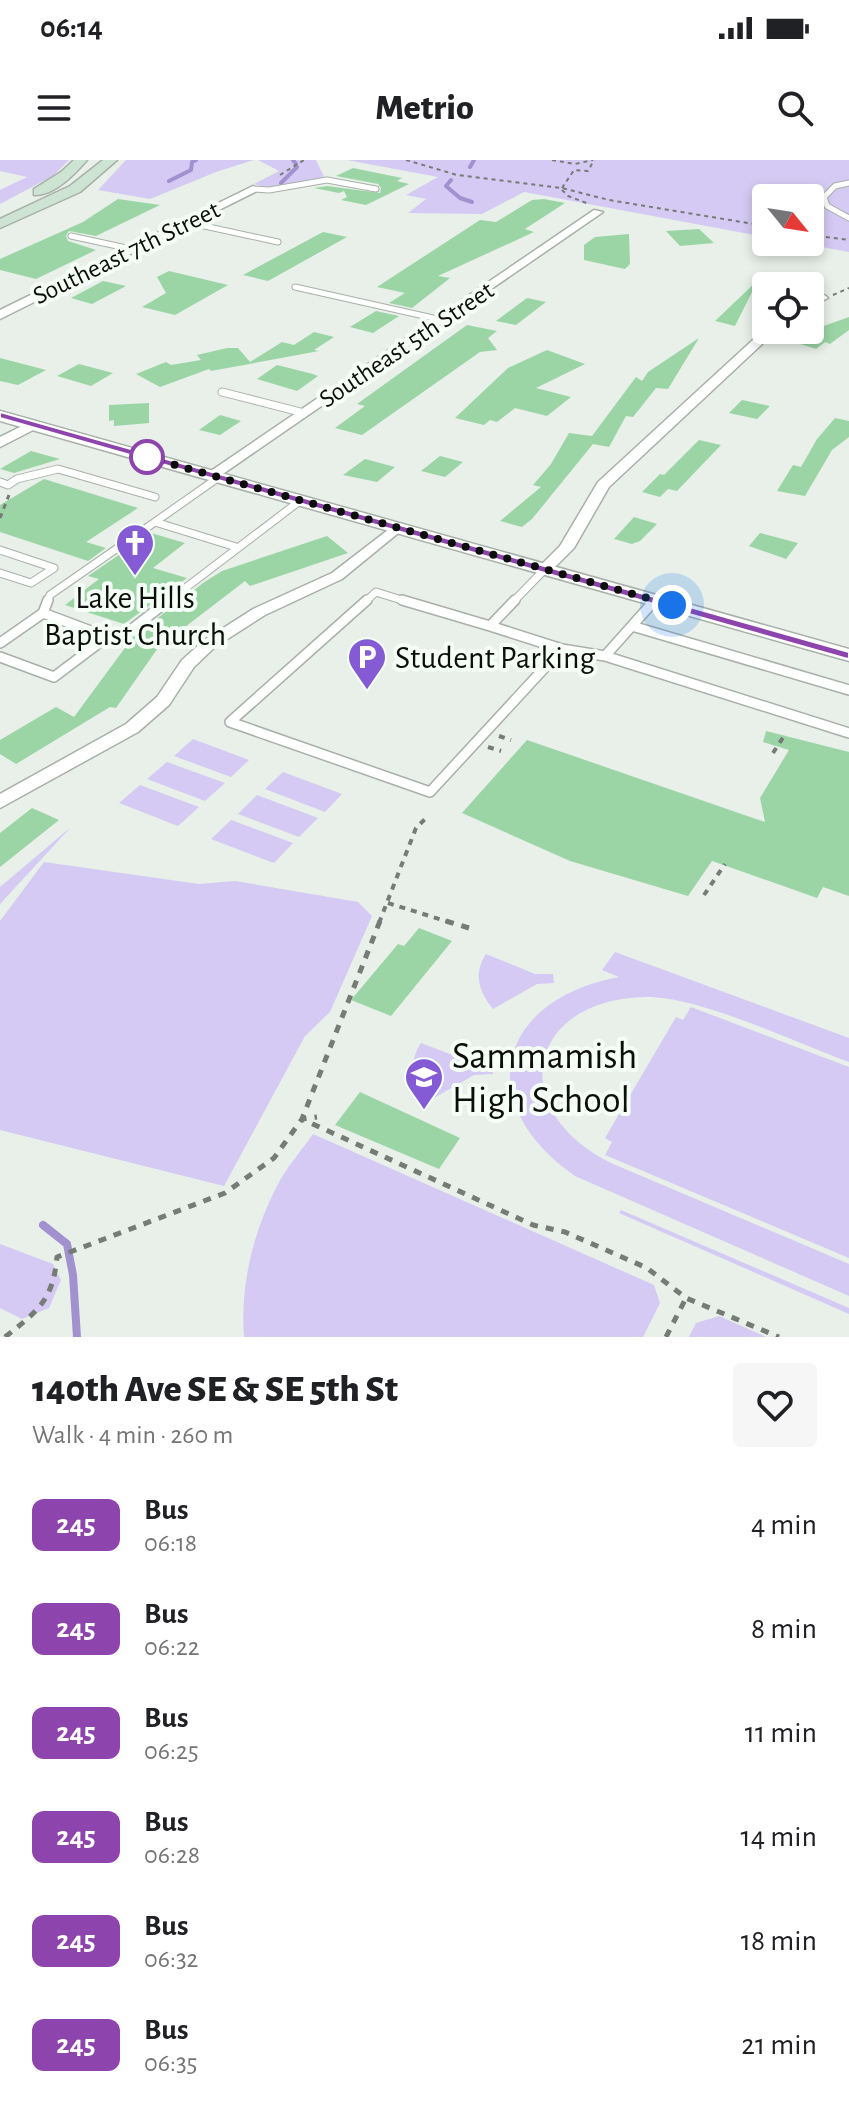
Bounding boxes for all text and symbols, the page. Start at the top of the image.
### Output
text: 06:14 [40,13,103,43]
icon: menu [32,86,76,130]
icon: search [773,86,817,130]
text: Metrio [375,90,474,126]
north arrow [752,184,824,256]
map controls [752,184,824,344]
street label: Southeast 7th Street [29,197,224,309]
button: locate [752,272,824,344]
street label: Southeast 5th Street [315,277,498,413]
unlabelled marker [130,440,164,474]
church icon: Lake Hills Baptist Church [114,522,156,577]
place label: Lake Hills Baptist Church [44,582,226,651]
your location [652,585,692,625]
parking icon: Student Parking [346,636,388,691]
place label: Student Parking [395,642,595,674]
place label: Sammamish High School [452,1038,637,1120]
school or university icon: Sammamish High School [403,1056,445,1111]
button: heart [733,1363,817,1447]
text: 140th Ave SE & SE 5th St [32,1371,398,1409]
text: Walk · 4 min · 260 m [32,1422,233,1448]
text: Bus [144,1495,189,1525]
text: 4 min [751,1510,817,1540]
text: 245 [56,1511,96,1539]
text: 06:18 [144,1530,197,1556]
text: Bus [144,1599,189,1629]
text: 8 min [751,1614,817,1644]
text: 245 [56,1615,96,1643]
text: 06:22 [144,1634,200,1660]
text: Bus [144,1703,189,1733]
text: 11 min [745,1718,817,1748]
text: 245 [56,1719,96,1747]
text: 06:25 [144,1738,199,1764]
text: Bus [144,1807,189,1837]
text: 14 min [741,1822,817,1852]
text: 245 [56,1823,96,1851]
text: 06:28 [144,1842,200,1868]
text: Bus [144,1911,189,1941]
text: 18 min [741,1926,817,1956]
text: 245 [56,1927,96,1955]
text: 06:32 [144,1946,198,1972]
text: Bus [144,2015,189,2045]
text: 21 min [741,2030,817,2060]
text: 245 [56,2031,96,2059]
text: 06:35 [144,2050,197,2076]

